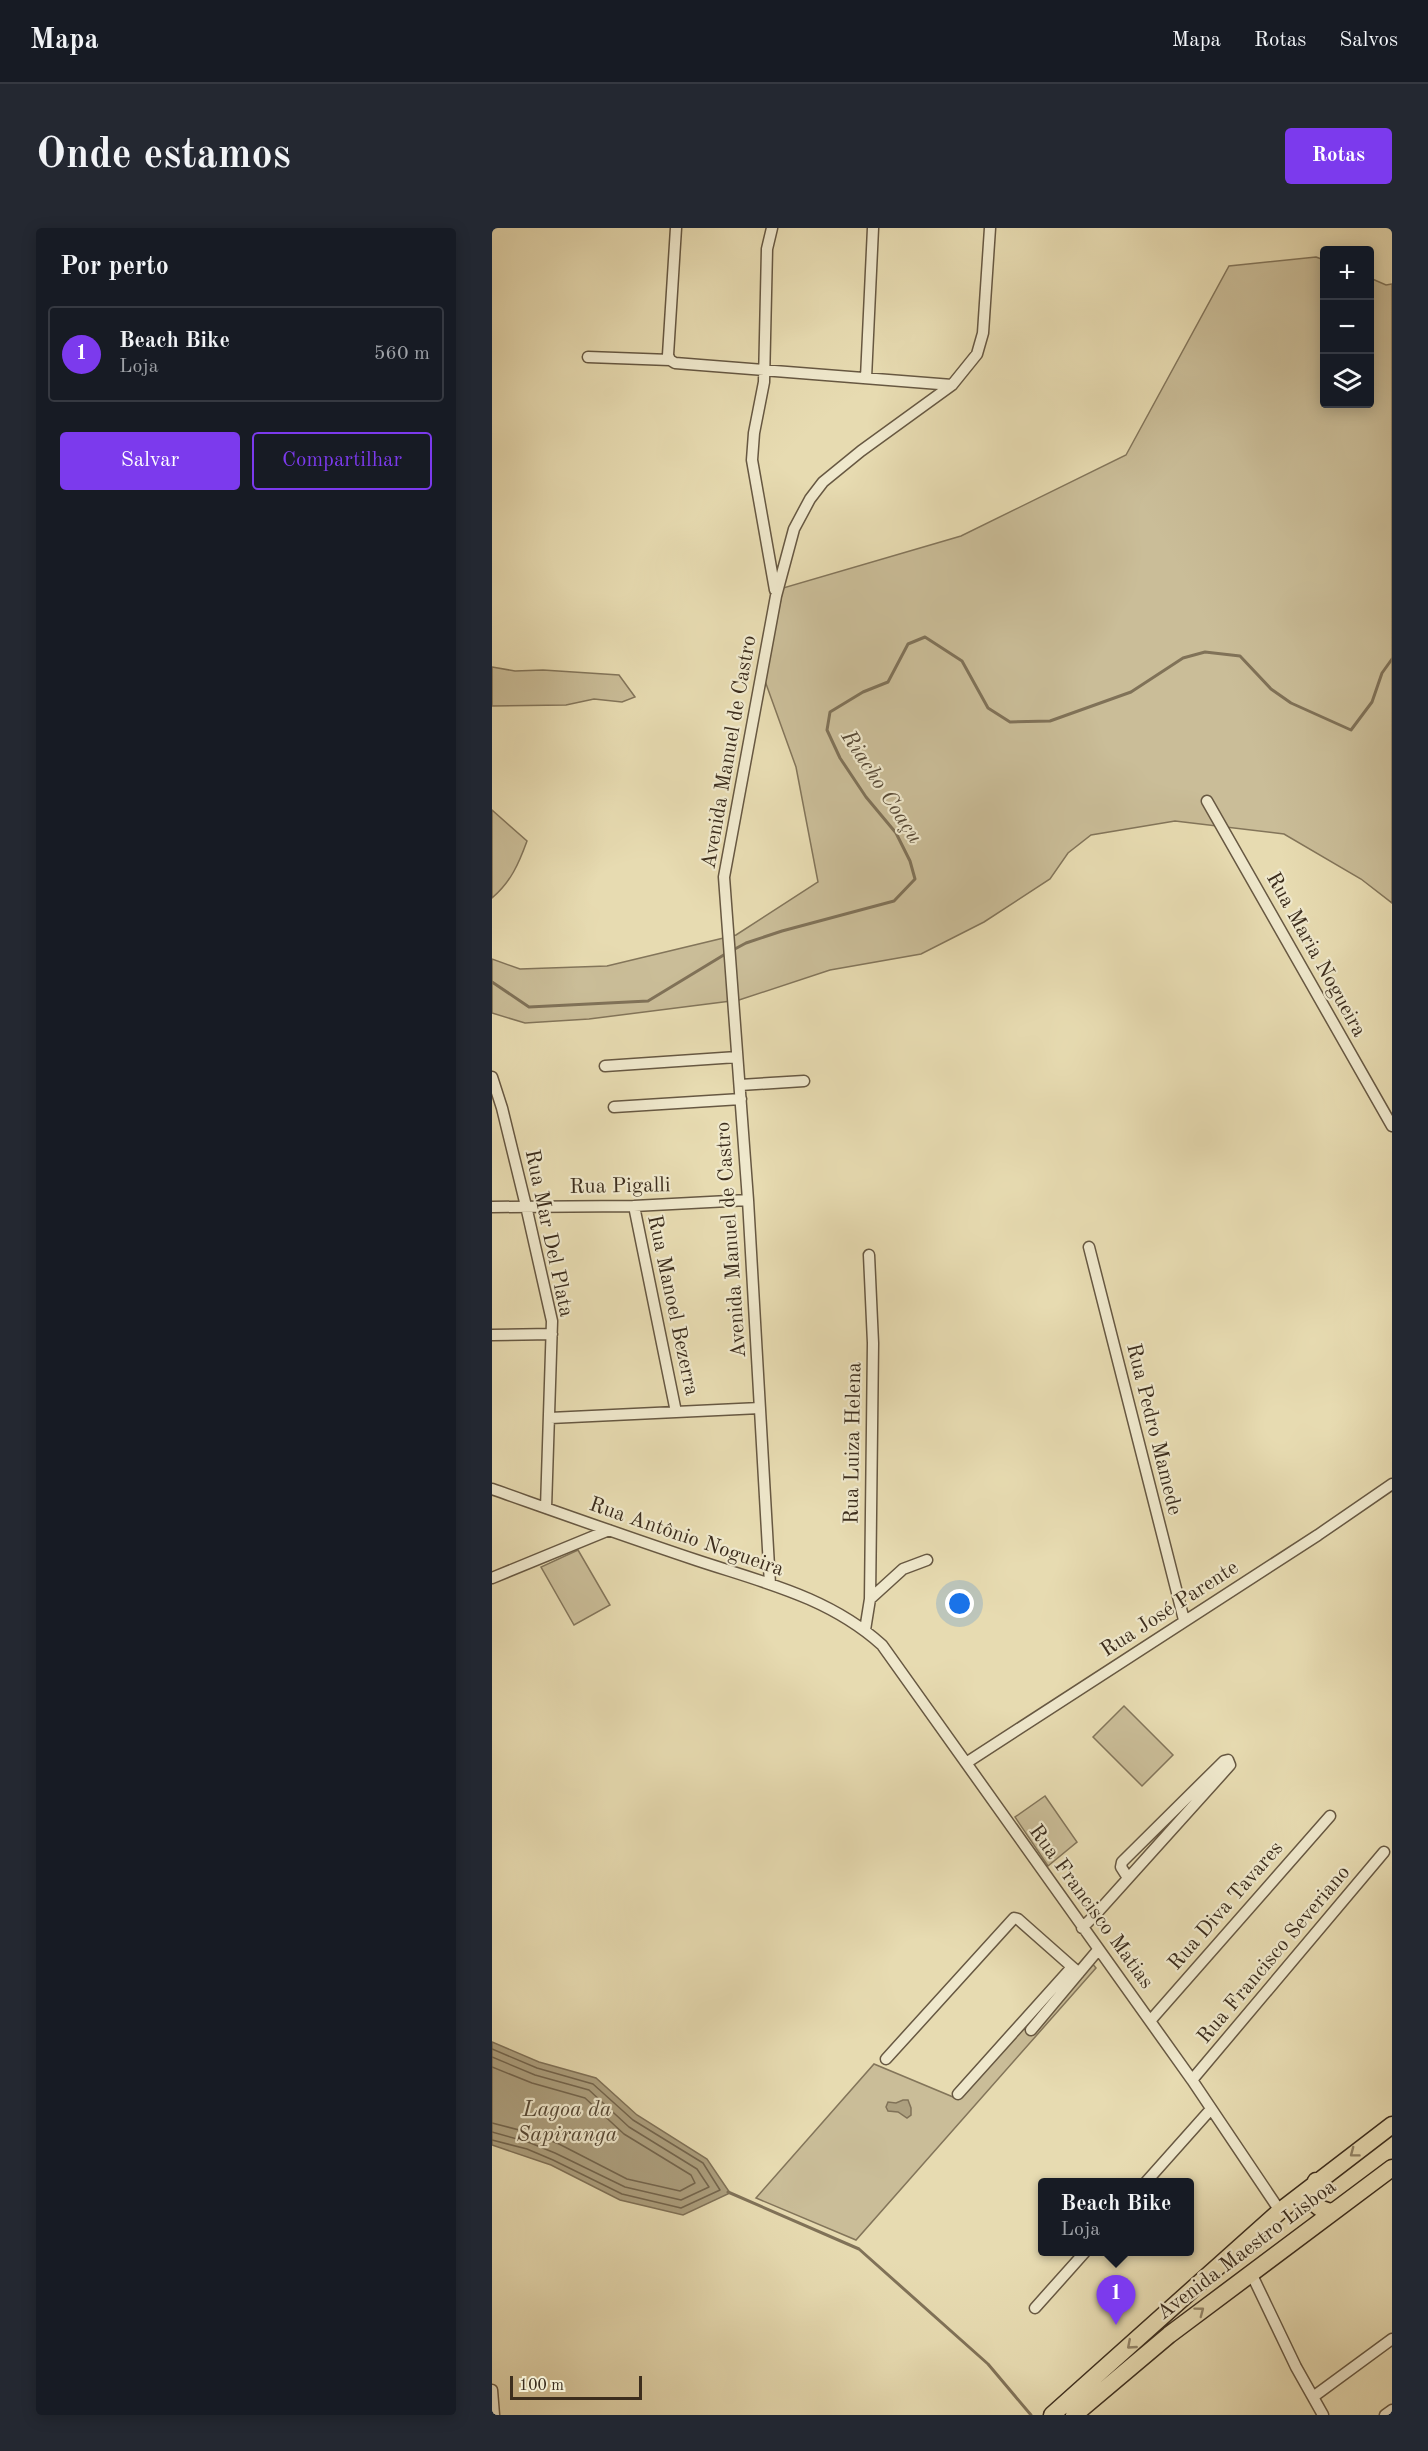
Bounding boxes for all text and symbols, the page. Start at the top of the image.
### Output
text: Mapa [30,27,99,55]
text: Mapa [1172,30,1221,51]
text: Rotas [1254,30,1306,51]
text: Salvos [1339,30,1398,51]
button: Rotas [1285,128,1392,184]
text: Onde estamos [36,135,291,177]
map controls [1320,246,1374,408]
button: + [1320,246,1374,300]
text: Por perto [60,254,169,280]
button: − [1320,300,1374,354]
text: Beach Bike [119,330,230,352]
text: 1 [76,344,87,364]
text: 560 m [374,344,430,364]
button: layers [1320,354,1374,408]
text: Loja [119,357,159,377]
button: Salvar [60,432,240,490]
button: Compartilhar [252,432,432,490]
street label: Avenida Manuel de Castro [699,634,760,871]
water label: Riacho Coaçu [836,726,926,848]
street label: Rua Maria Nogueira [1262,869,1370,1040]
street label: Avenida Manuel de Castro [713,1121,750,1359]
street label: Rua Mar Del Plata [521,1148,577,1319]
street label: Rua Pigalli [569,1175,671,1198]
street label: Rua Manoel Bezerra [643,1213,702,1398]
street label: Rua Pedro Mamede [1122,1341,1185,1517]
street label: Rua Luiza Helena [842,1362,865,1524]
street label: Rua Antônio Nogueira [586,1494,787,1581]
street label: Rua José Parente [1097,1557,1242,1661]
your location [945,1589,974,1618]
street label: Rua Francisco Matias [1024,1821,1157,1993]
street label: Rua Diva Tavares [1165,1838,1288,1974]
street label: Rua Francisco Severiano [1194,1862,1355,2048]
water label: Lagoa da Sapiranga [517,2099,618,2146]
one-way arrow [1350,2146,1361,2157]
street label: Avenida Maestro Lisboa [1153,2176,1340,2324]
popup [1038,2178,1194,2256]
text: Beach Bike [1061,2193,1171,2215]
text: Loja [1061,2220,1100,2240]
pin: 1 [1096,2276,1136,2325]
one-way arrow [1193,2307,1204,2318]
one-way arrow [1127,2338,1138,2349]
scale bar [510,2373,642,2400]
text: 100 m [519,2378,564,2394]

